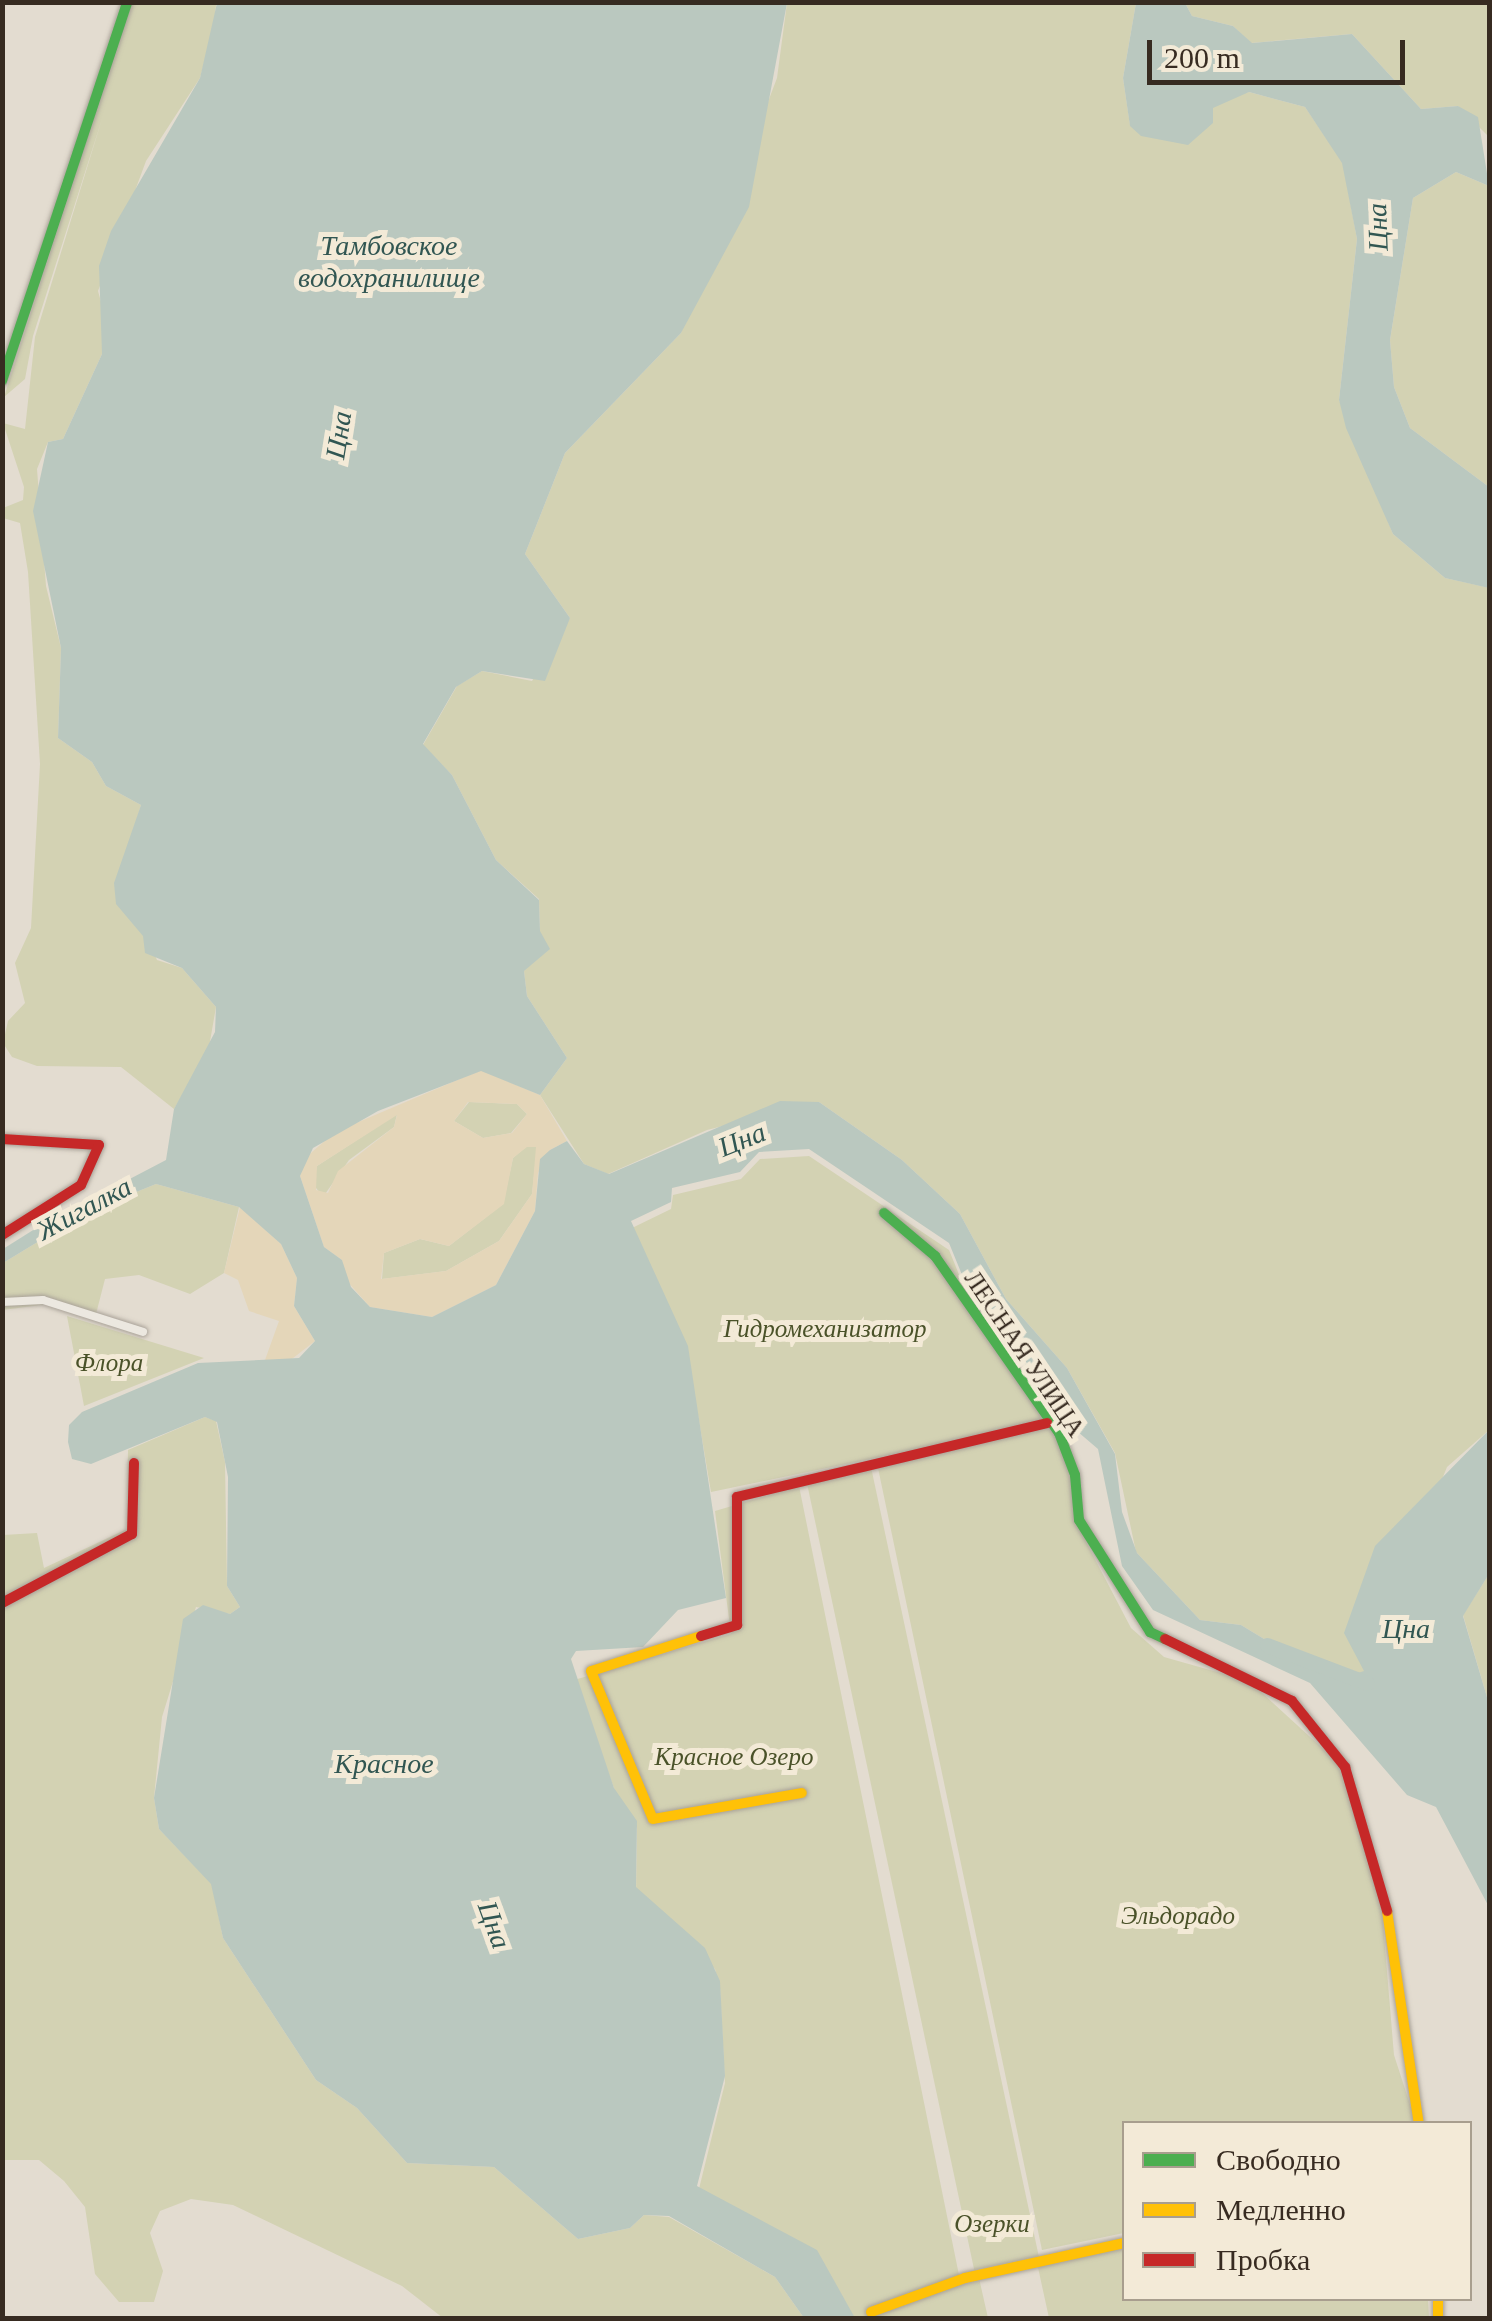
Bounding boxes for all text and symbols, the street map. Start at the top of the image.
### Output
scale bar [1152,20,1410,82]
text: 200 m [1164,41,1240,74]
water label: Цна [1360,202,1396,252]
water label: Тамбовское водохранилище [298,229,480,295]
water label: Цна [319,409,359,461]
water label: Цна [713,1115,771,1165]
water label: Жигалка [31,1170,137,1248]
street label: ЛЕСНАЯ УЛИЦА [957,1265,1091,1443]
park label: Гидромеханизатор [723,1314,927,1344]
park label: Флора [75,1348,143,1378]
water label: Цна [1382,1612,1430,1646]
park label: Красное Озеро [655,1742,813,1772]
water label: Красное [334,1747,434,1781]
water label: Цна [470,1897,518,1953]
park label: Эльдорадо [1121,1901,1235,1931]
legend [1122,2121,1472,2301]
text: Свободно [1216,2143,1341,2176]
text: Медленно [1216,2193,1346,2226]
park label: Озерки [954,2209,1030,2239]
text: Пробка [1216,2243,1310,2276]

